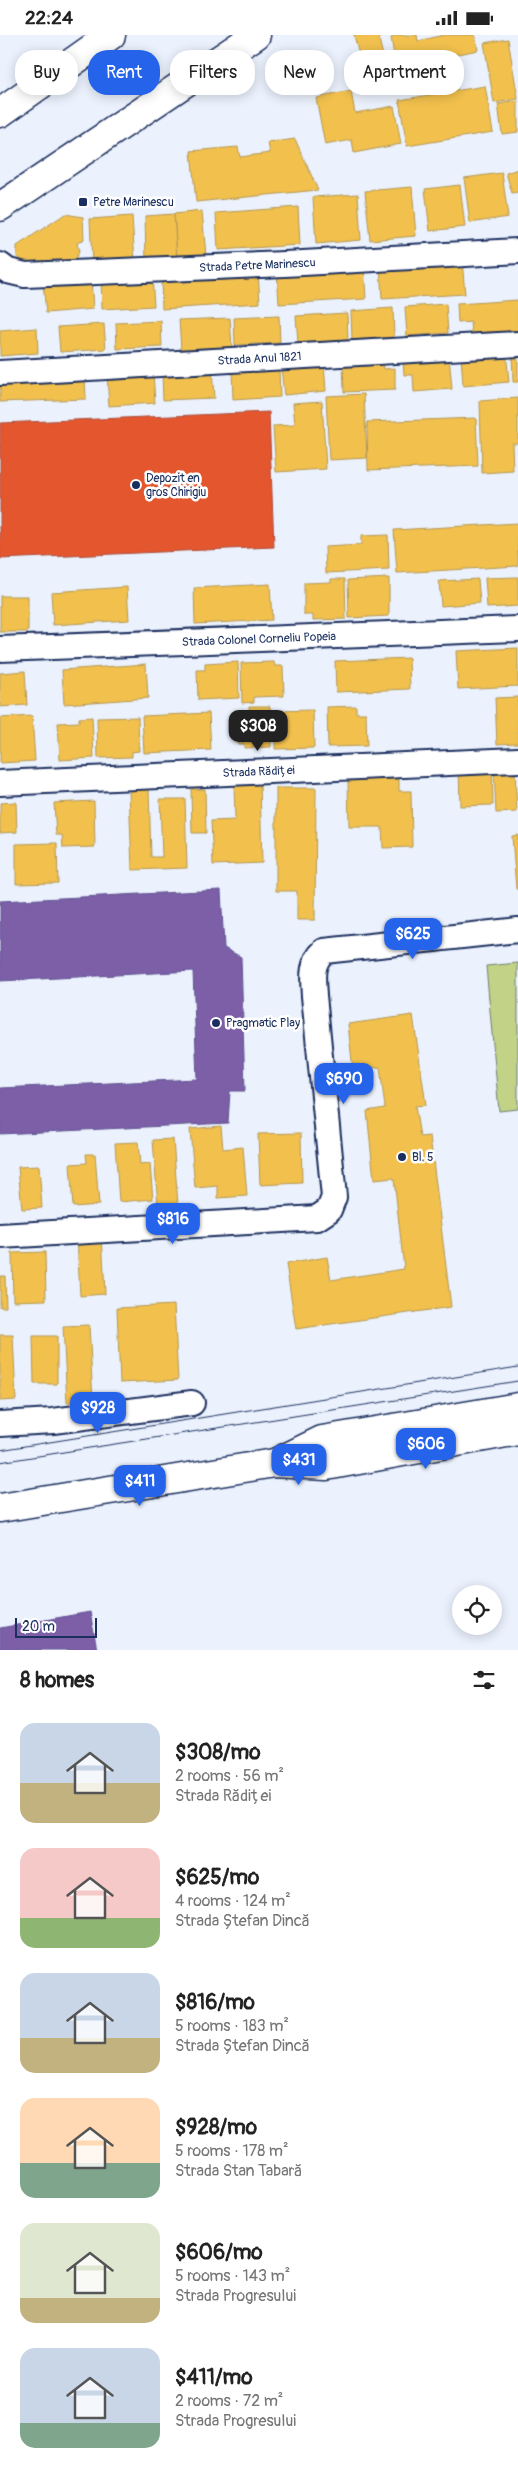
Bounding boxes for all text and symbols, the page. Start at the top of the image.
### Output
text: 22:24 [25,6,73,30]
chip: Buy [15,50,78,95]
chip: Rent [88,50,160,95]
chip: Filters [170,50,255,95]
chip: New [265,50,334,95]
chip: Apartment [344,50,464,95]
place label: Petre Marinescu [93,195,174,210]
marker: Petre Marinescu [77,196,89,208]
street label: Strada Petre Marinescu [199,255,316,276]
street label: Strada Anul 1821 [217,349,302,369]
place label: Depozit en gros Chirigiu [146,471,206,500]
marker: Depozit en gros Chirigiu [130,479,142,491]
street label: Strada Colonel Corneliu Popeia [182,629,337,650]
pin: $308 [228,709,288,752]
text: $308 [240,716,276,736]
street label: Strada Rădiței [222,763,295,781]
pin: $625 [383,917,443,960]
text: $625 [395,924,431,944]
place label: Pragmatic Play [226,1016,300,1031]
marker: Pragmatic Play [210,1017,222,1029]
pin: $690 [314,1063,374,1105]
text: $690 [325,1069,363,1089]
place label: Bl. 5 [412,1150,433,1165]
marker: Bl. 5 [396,1151,408,1163]
pin: $816 [143,1203,203,1245]
text: $816 [157,1209,189,1229]
pin: $928 [68,1391,128,1434]
text: $928 [81,1398,115,1418]
pin: $606 [396,1427,456,1470]
text: $606 [407,1434,445,1454]
pin: $431 [269,1443,329,1486]
text: $431 [282,1450,316,1470]
pin: $411 [110,1465,170,1507]
text: $411 [125,1471,155,1491]
map controls [452,1585,502,1635]
button: locate [452,1585,502,1635]
scale bar [15,1615,98,1638]
text: 20 m [22,1618,55,1635]
icon: filters [470,1666,498,1694]
text: 8 homes [20,1667,94,1694]
text: $308/mo [175,1739,261,1766]
icon: home [60,1743,120,1803]
text: 2 rooms · 56 m² [175,1766,284,1786]
text: Strada Rădiței [175,1786,271,1806]
text: $625/mo [175,1864,259,1891]
icon: home [60,1868,120,1928]
text: 4 rooms · 124 m² [175,1891,291,1911]
text: Strada Ștefan Dincă [175,1911,310,1931]
text: $816/mo [175,1989,255,2016]
icon: home [60,1993,120,2053]
text: 5 rooms · 183 m² [175,2016,289,2036]
text: Strada Ștefan Dincă [175,2036,310,2056]
text: $928/mo [175,2114,257,2141]
icon: home [60,2118,120,2178]
text: 5 rooms · 178 m² [175,2141,288,2161]
text: Strada Stan Tabară [175,2161,303,2181]
text: $606/mo [175,2239,263,2266]
icon: home [60,2243,120,2303]
text: 5 rooms · 143 m² [175,2266,290,2286]
text: Strada Progresului [175,2286,296,2306]
text: $411/mo [175,2364,252,2391]
icon: home [60,2368,120,2428]
text: 2 rooms · 72 m² [175,2391,283,2411]
text: Strada Progresului [175,2411,296,2431]

